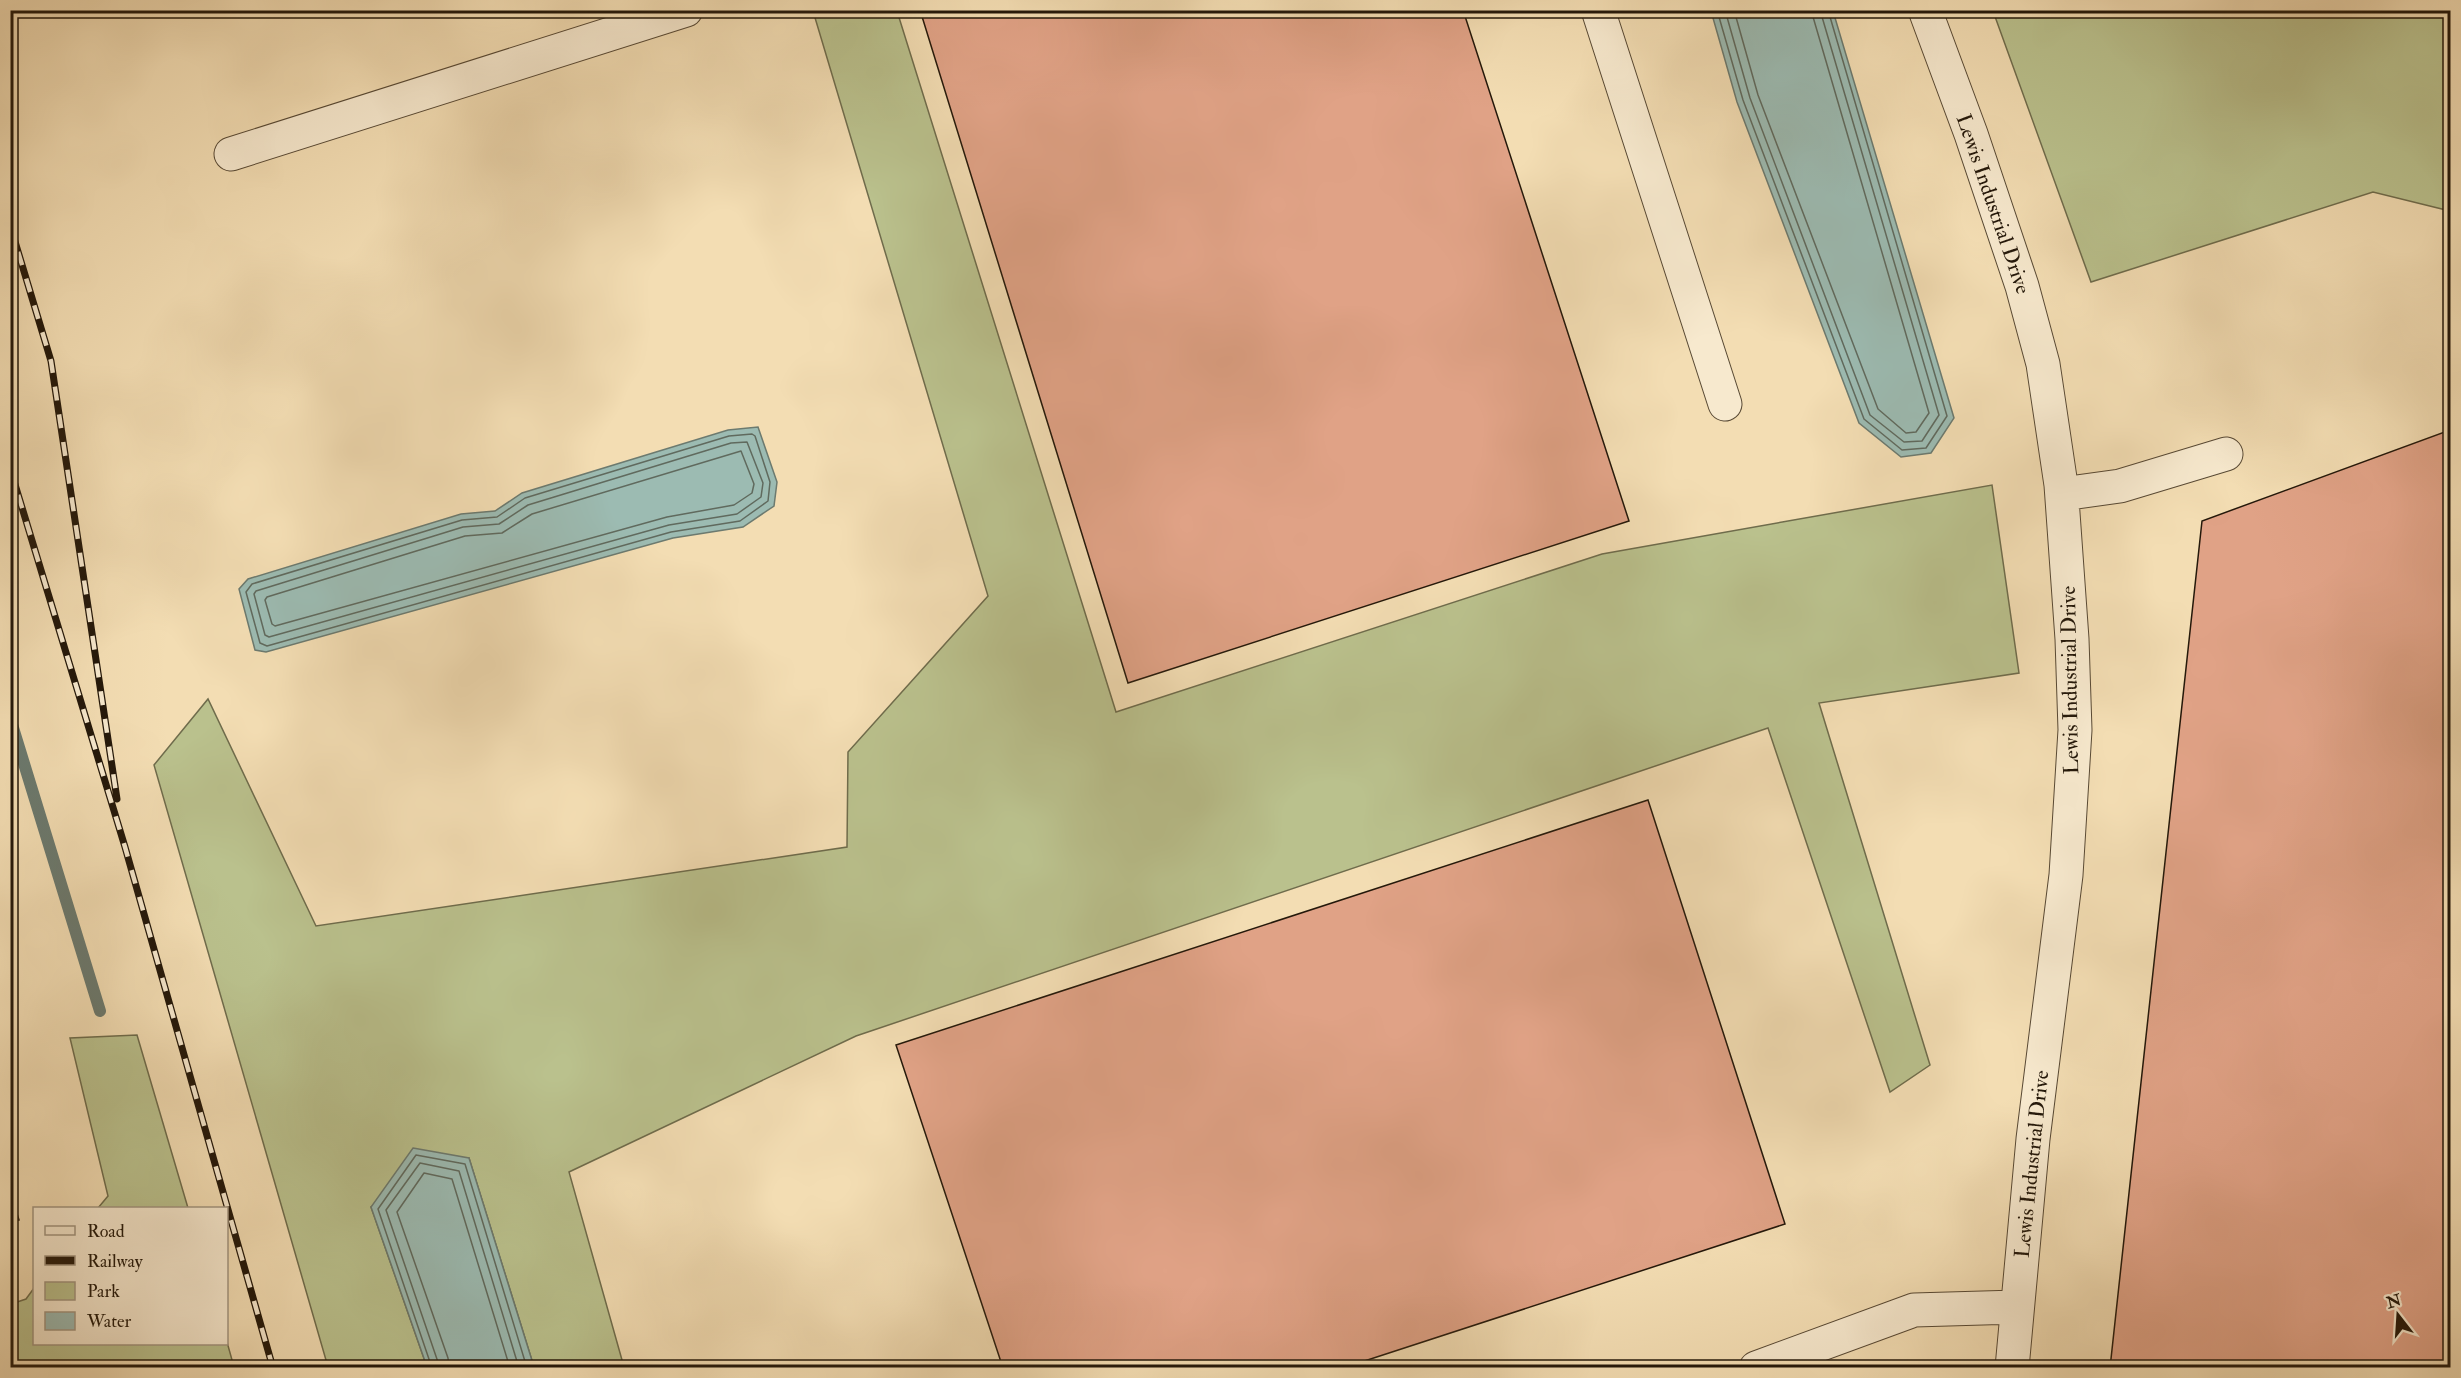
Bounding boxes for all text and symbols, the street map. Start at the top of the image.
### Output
street label: Lewis Industrial Drive [1950,110,2037,298]
street label: Lewis Industrial Drive [2055,585,2085,774]
street label: Lewis Industrial Drive [2009,1069,2055,1259]
legend [33,1207,228,1345]
text: Road [87,1220,125,1243]
text: Railway [87,1250,144,1273]
text: Park [87,1280,120,1303]
north arrow [2368,1285,2428,1345]
text: N [2383,1290,2404,1314]
text: Water [86,1310,131,1333]

